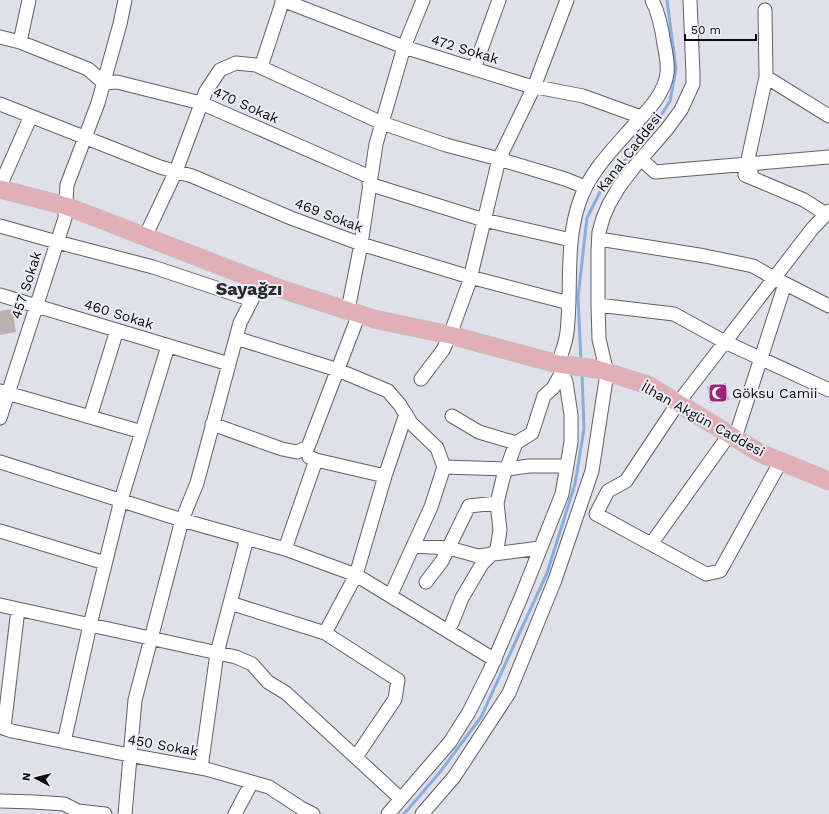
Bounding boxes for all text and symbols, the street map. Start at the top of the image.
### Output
scale bar [685,16,756,42]
text: 50 m [691,23,721,37]
street label: 472 Sokak [429,31,501,67]
street label: 470 Sokak [211,83,281,127]
street label: Kanal Caddesi [593,109,665,195]
street label: 469 Sokak [293,195,365,235]
street label: 457 Sokak [8,249,44,321]
district label: Sayağzı [216,278,282,299]
street label: 460 Sokak [82,296,156,332]
street label: İlhan Akgün Caddesi [638,378,768,460]
mosque icon: Göksu Camii [707,382,729,404]
place label: Göksu Camii [732,385,817,401]
street label: 450 Sokak [127,731,200,759]
north arrow [16,758,56,798]
text: N [20,772,34,782]

